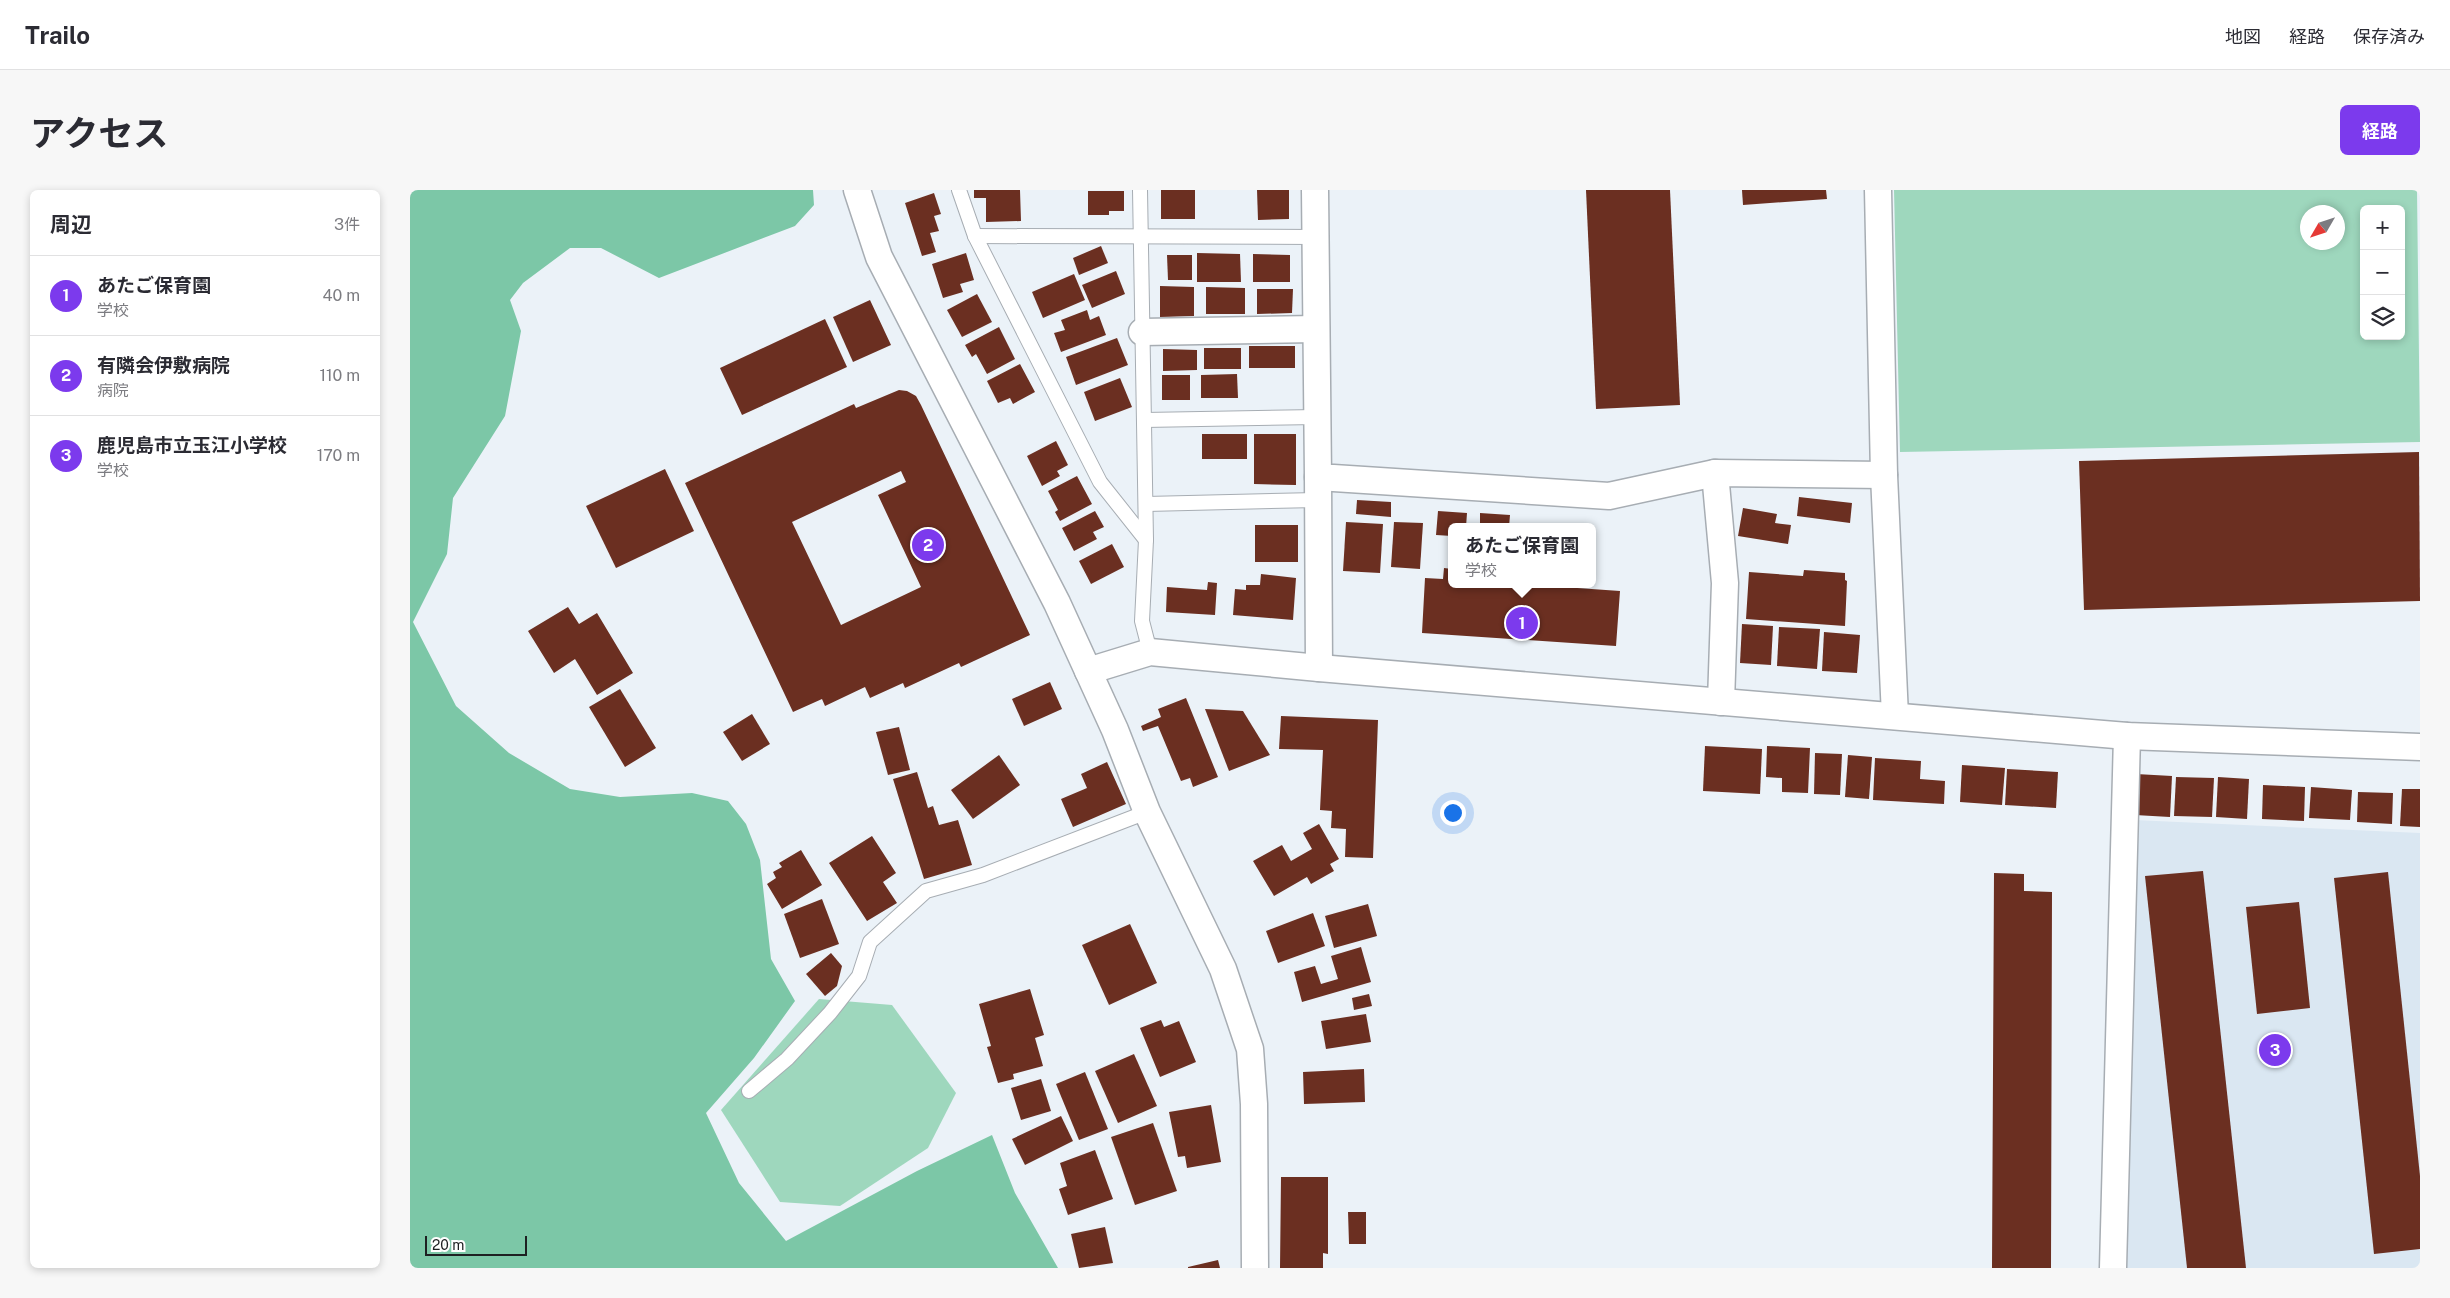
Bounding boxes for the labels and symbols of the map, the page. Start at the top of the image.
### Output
north arrow [2300,205,2345,250]
pin: 2 [912,526,944,564]
pin: 1 [1506,604,1538,642]
your location [1440,800,1466,826]
pin: 3 [2259,1031,2291,1069]
scale bar [425,1233,528,1256]

